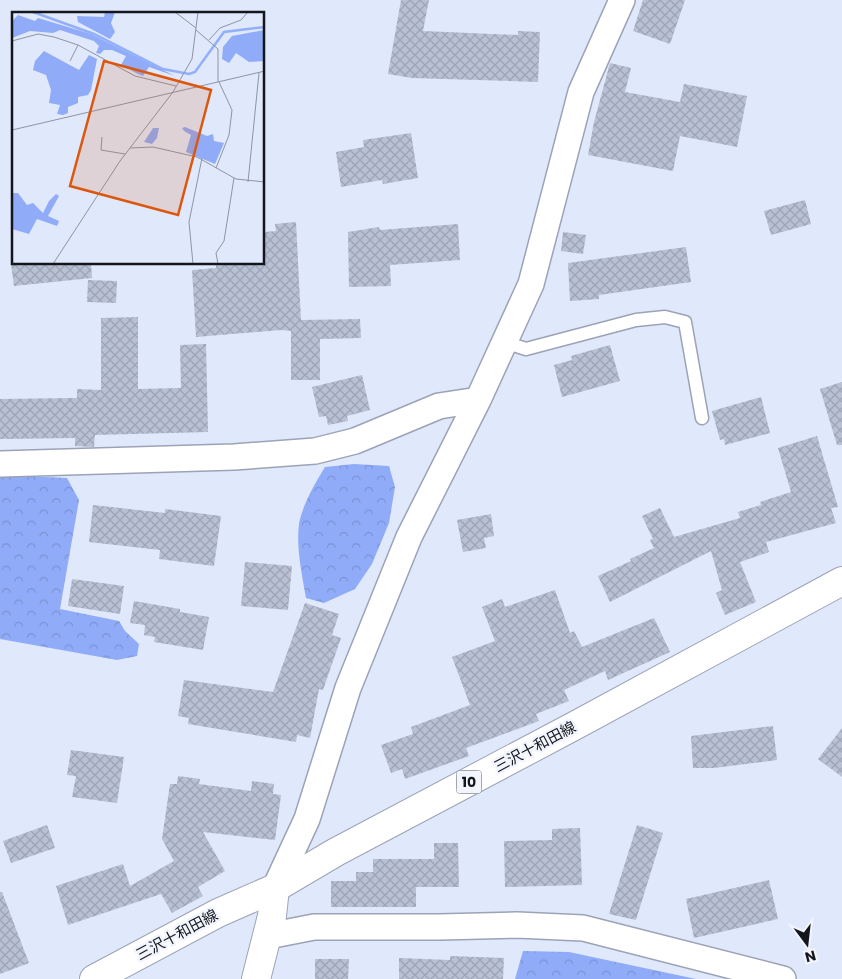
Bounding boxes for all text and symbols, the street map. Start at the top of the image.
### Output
inset map [12,12,265,265]
street label: 三沢十和田線 [490,716,579,777]
road number: 10 [456,770,482,794]
street label: 三沢十和田線 [132,904,221,965]
north arrow [782,919,832,969]
text: N [803,946,818,968]

